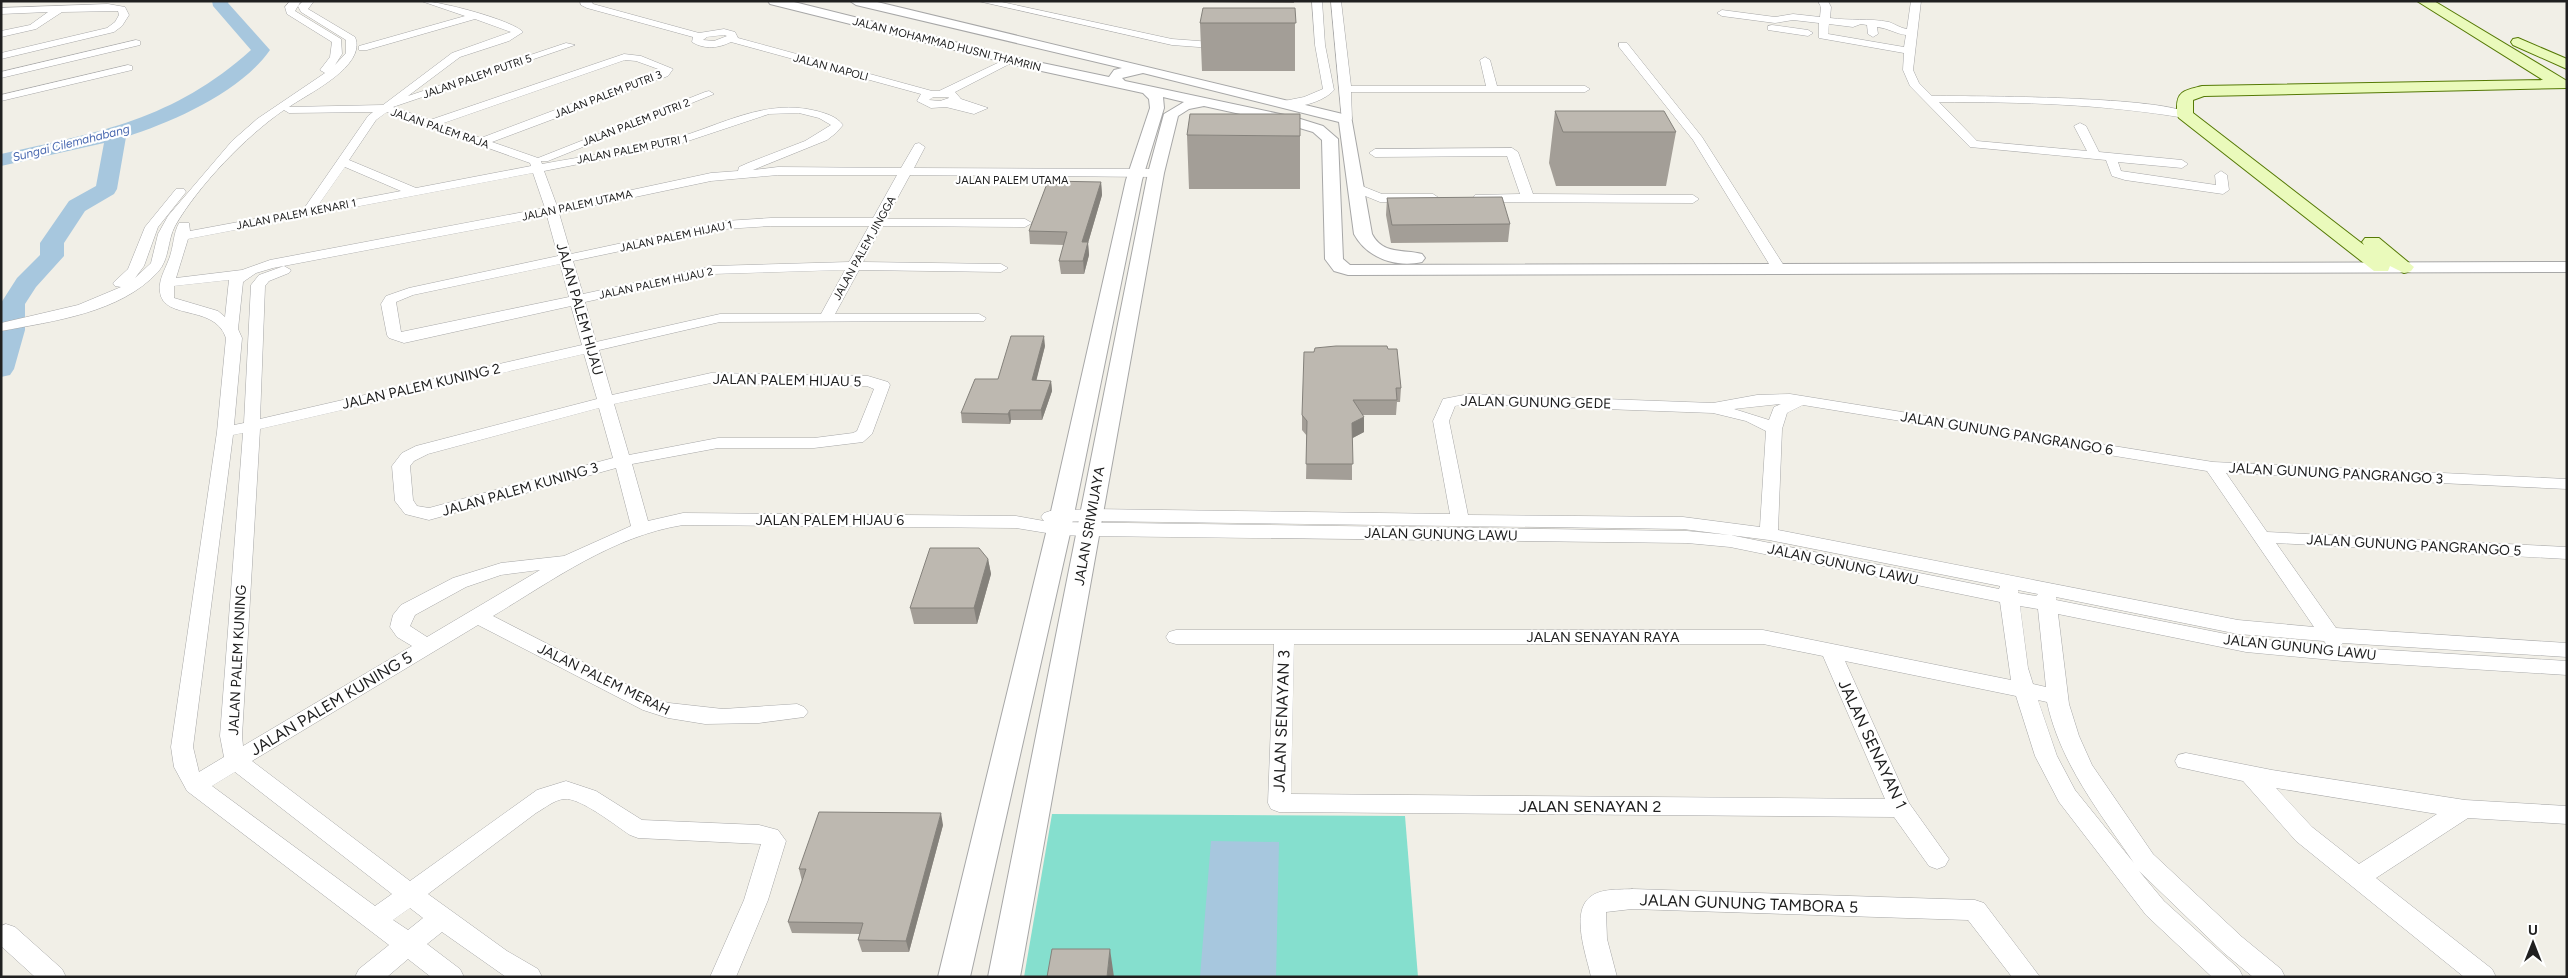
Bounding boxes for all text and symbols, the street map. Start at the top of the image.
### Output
street label: JALAN MOHAMMAD HUSNI THAMRIN [851,15,1043,74]
street label: JALAN NAPOLI [792,51,870,84]
street label: JALAN PALEM PUTRI 5 [421,52,533,101]
street label: JALAN PALEM PUTRI 3 [553,68,664,121]
street label: JALAN PALEM PUTRI 2 [580,96,692,149]
street label: JALAN PALEM RAJA [389,106,491,152]
water label: Sungai Cilemahabang [11,122,131,164]
street label: JALAN PALEM PUTRI 1 [575,132,689,167]
street label: JALAN PALEM UTAMA [956,174,1069,187]
street label: JALAN PALEM UTAMA [521,187,634,224]
street label: JALAN PALEM JINGGA [830,194,899,302]
street label: JALAN PALEM KENARI 1 [235,196,357,233]
street label: JALAN PALEM HIJAU 1 [619,218,734,255]
street label: JALAN PALEM HIJAU [552,241,607,377]
street label: JALAN PALEM HIJAU 2 [598,265,714,302]
street label: JALAN PALEM KUNING 2 [340,360,502,413]
street label: JALAN PALEM HIJAU 5 [713,371,861,390]
street label: JALAN GUNUNG GEDE [1460,393,1612,412]
street label: JALAN GUNUNG PANGRANGO 6 [1899,408,2114,459]
street label: JALAN PALEM KUNING 3 [440,459,600,520]
street label: JALAN GUNUNG PANGRANGO 3 [2228,459,2444,488]
street label: JALAN SRIWIJAYA [1071,465,1108,587]
street label: JALAN PALEM HIJAU 6 [756,512,904,529]
street label: JALAN GUNUNG LAWU [1364,525,1518,544]
street label: JALAN GUNUNG PANGRANGO 5 [2306,531,2522,560]
street label: JALAN GUNUNG LAWU [1766,540,1920,589]
street label: JALAN PALEM KUNING [225,584,250,736]
street label: JALAN SENAYAN RAYA [1526,629,1680,646]
street label: JALAN GUNUNG LAWU [2223,631,2377,664]
street label: JALAN PALEM MERAH [535,640,673,719]
street label: JALAN PALEM KUNING 5 [247,648,416,759]
street label: JALAN SENAYAN 3 [1270,650,1293,793]
street label: JALAN SENAYAN 1 [1834,677,1911,812]
street label: JALAN SENAYAN 2 [1519,797,1661,816]
street label: JALAN GUNUNG TAMBORA 5 [1639,890,1859,917]
north arrow [2508,918,2558,968]
text: U [2528,922,2538,939]

